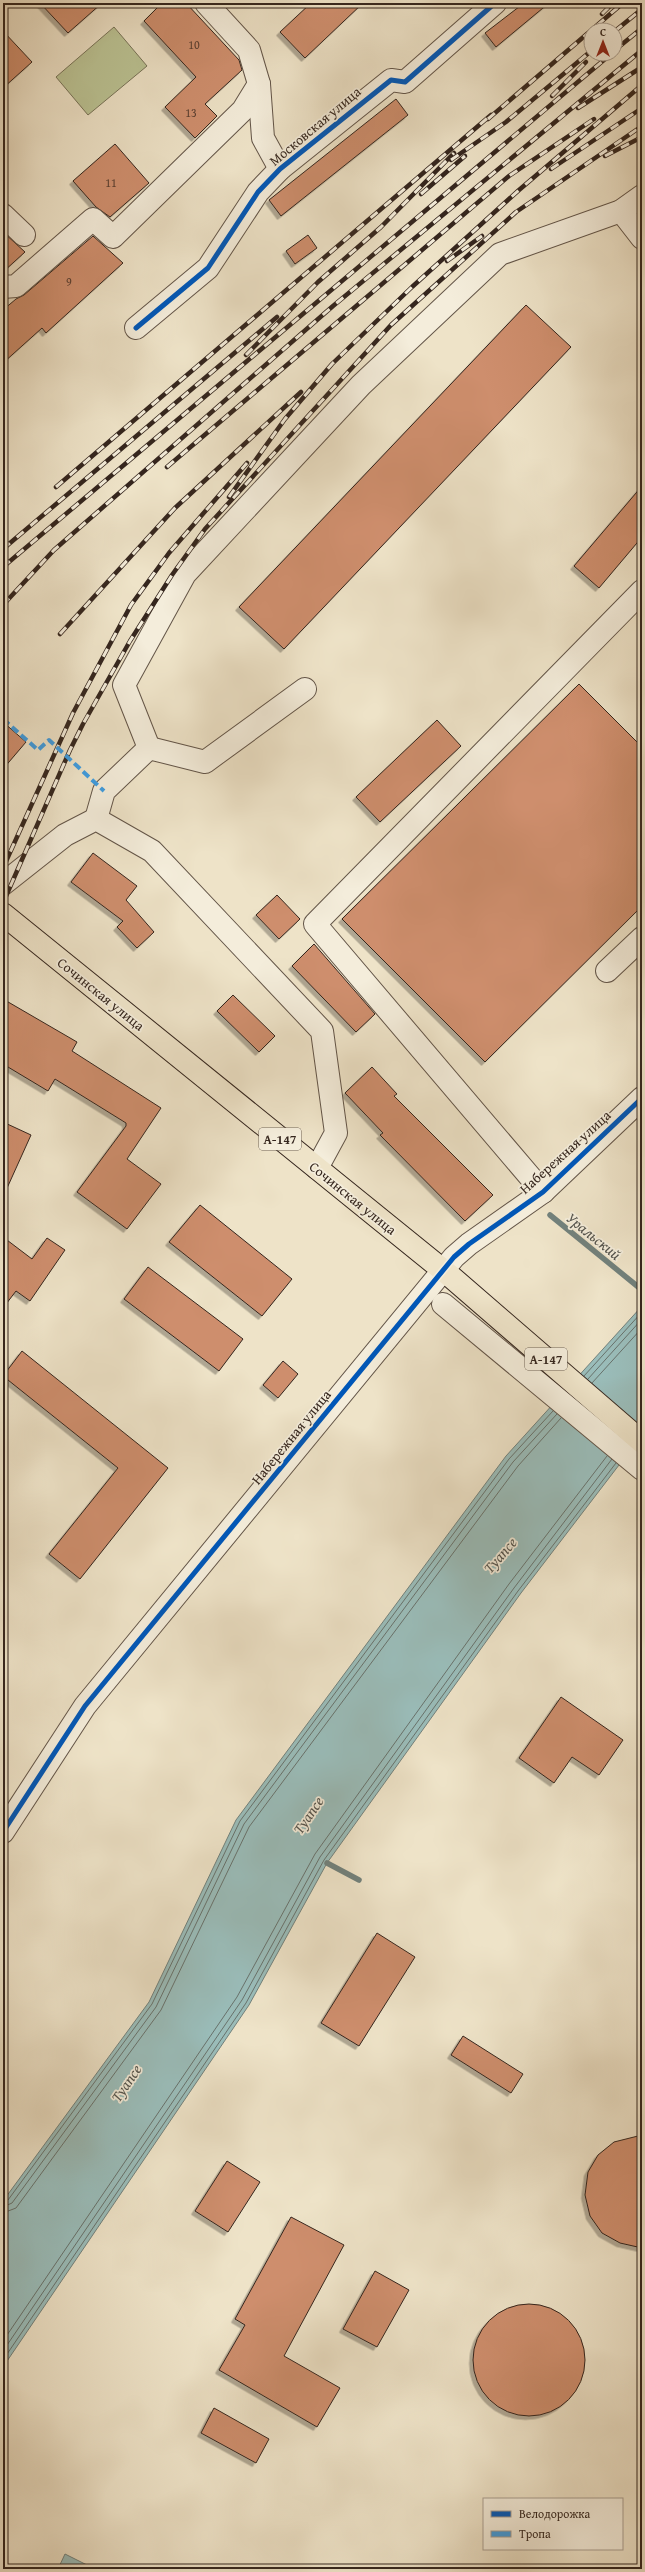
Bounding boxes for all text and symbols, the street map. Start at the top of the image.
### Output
north arrow [583,22,623,62]
text: С [600,24,606,40]
house number: 10 [188,36,200,53]
street label: Московская улица [265,82,365,170]
house number: 13 [185,104,197,121]
house number: 11 [105,174,117,191]
house number: 9 [66,273,72,290]
street label: Сочинская улица [53,953,149,1036]
street label: Набережная улица [515,1105,615,1199]
road number: А-147 [259,1128,301,1150]
street label: Сочинская улица [305,1157,401,1240]
water label: Уральский [562,1207,626,1265]
road number: А-147 [525,1348,567,1370]
street label: Набережная улица [246,1385,336,1489]
water label: Туапсе [479,1532,521,1578]
water label: Туапсе [288,1792,328,1838]
water label: Туапсе [106,2060,146,2106]
legend [483,2498,623,2550]
text: Велодорожка [519,2505,590,2522]
text: Тропа [519,2525,551,2542]

